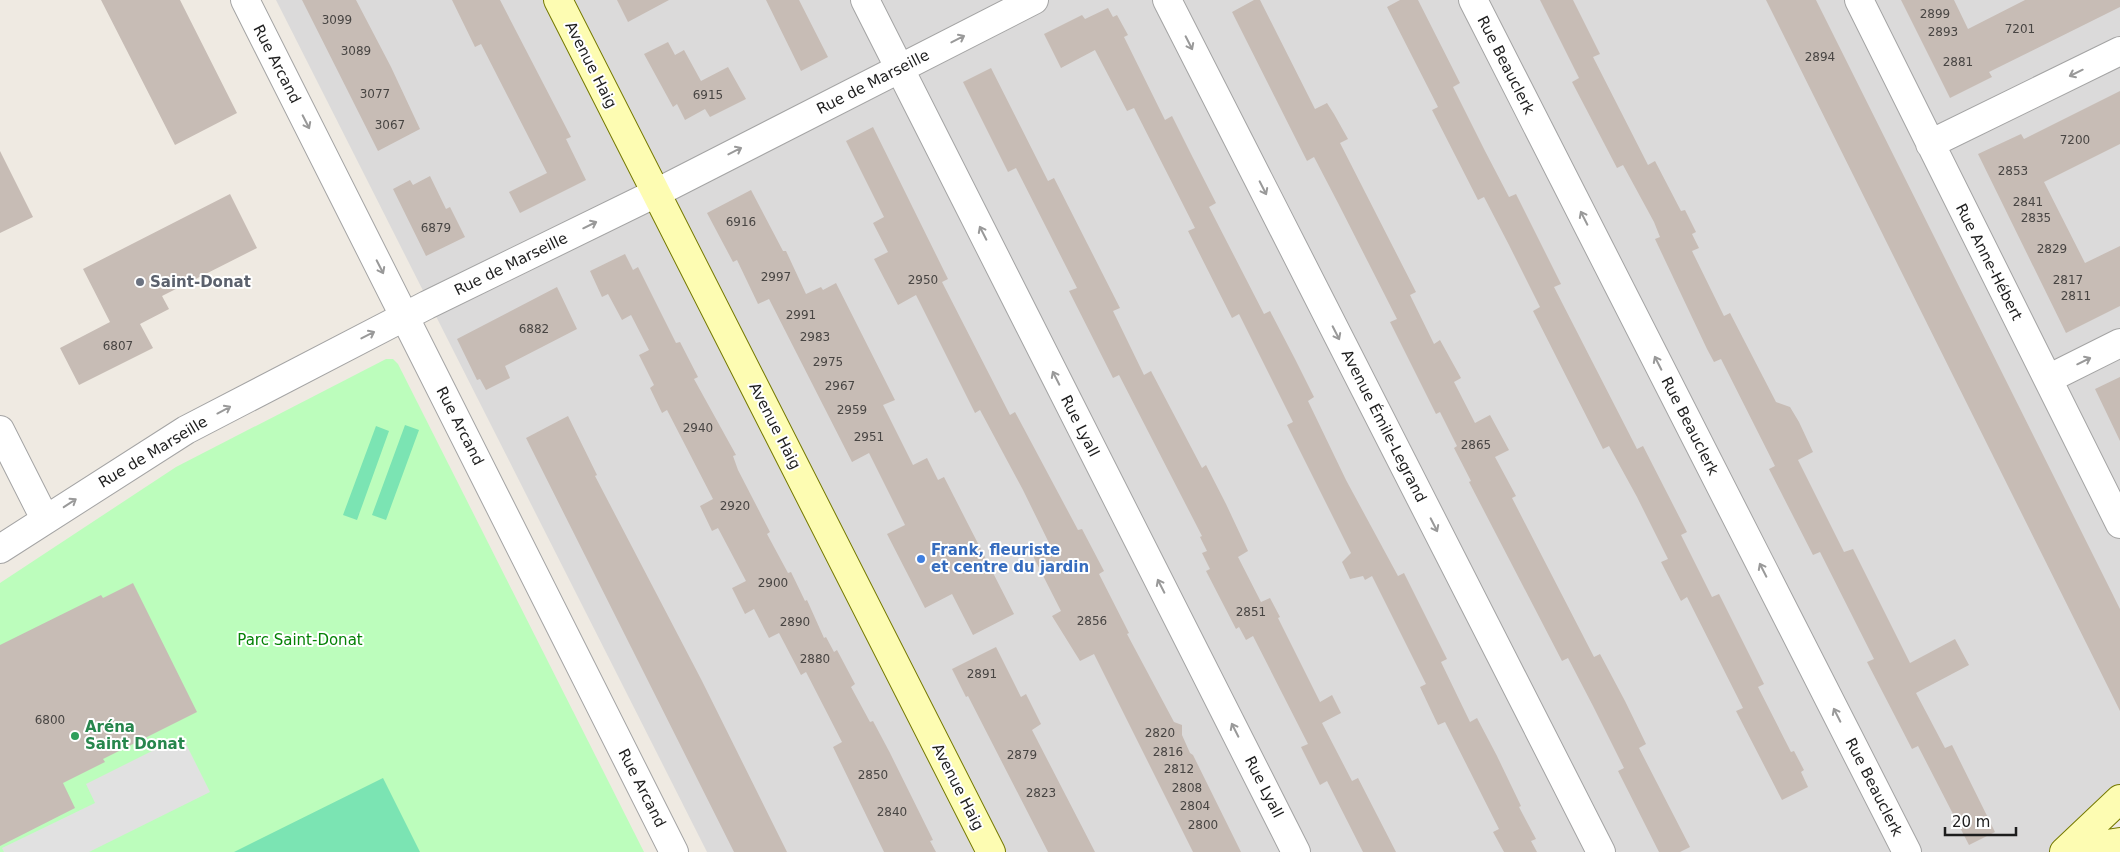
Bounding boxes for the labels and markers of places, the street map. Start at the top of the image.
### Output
place label: Saint-Donat [150,273,251,291]
marker: Saint-Donat [134,276,146,288]
place label: Frank, fleuriste et centre du jardin [931,541,1089,576]
marker: Frank, fleuriste et centre du jardin [915,553,927,565]
place label: Aréna Saint Donat [85,718,185,753]
marker: Aréna Saint Donat [69,730,81,742]

